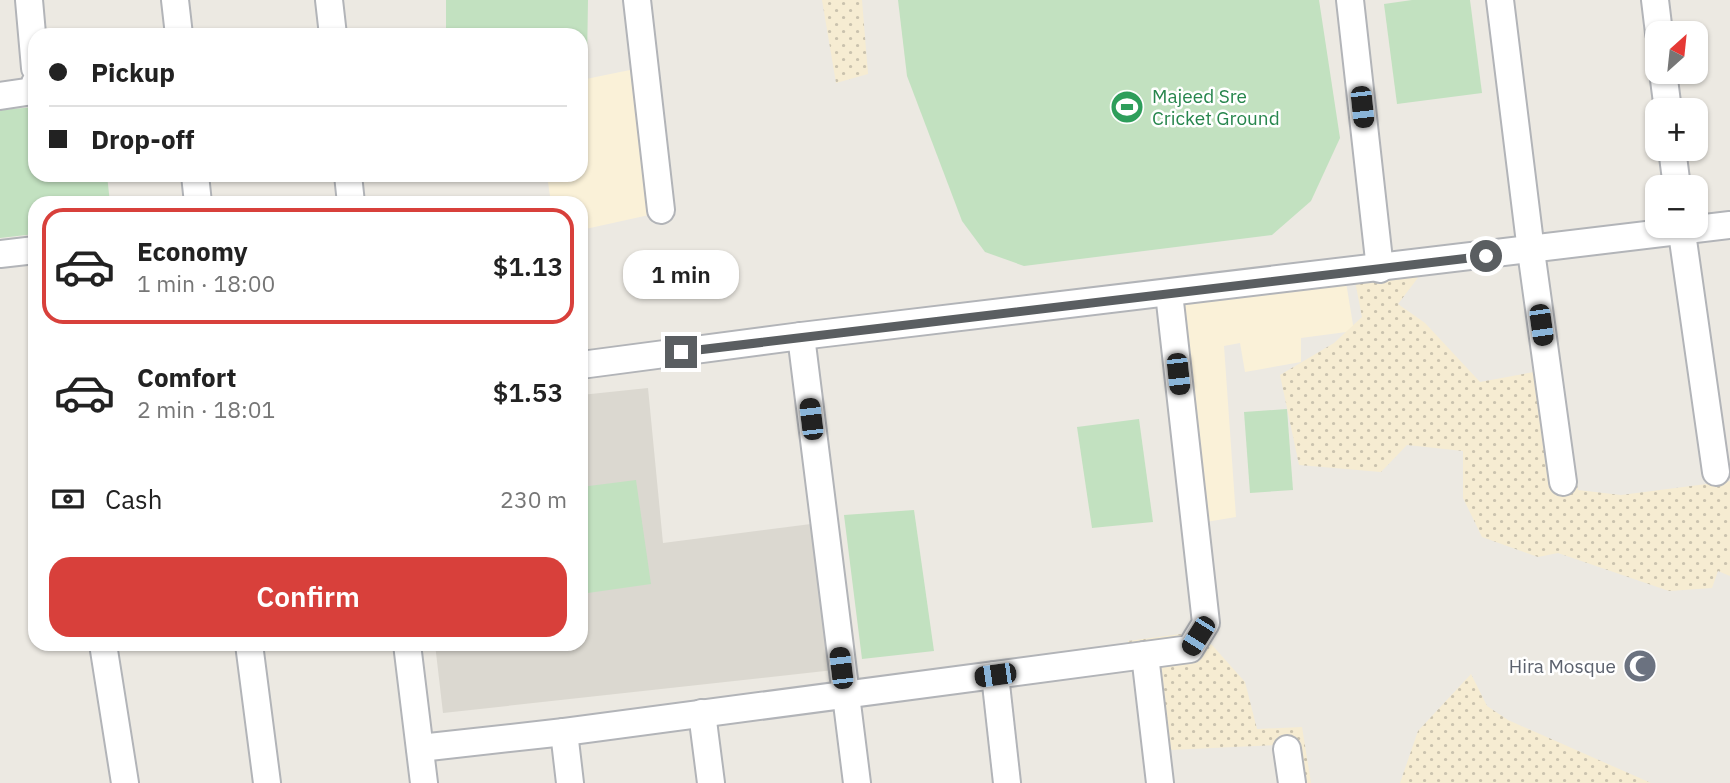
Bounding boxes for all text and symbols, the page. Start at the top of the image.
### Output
north arrow [1645,21,1708,84]
map controls [1645,21,1708,238]
text: Pickup [91,55,175,89]
place label: Majeed Sre Cricket Ground [1152,84,1280,130]
car [1350,85,1375,129]
sports icon: Majeed Sre Cricket Ground [1108,88,1146,126]
button: + [1645,98,1708,161]
text: Drop-off [91,122,194,156]
button: − [1645,175,1708,238]
text: Economy [137,234,248,268]
icon: car [53,235,116,298]
route start [1470,240,1502,272]
text: $1.13 [493,249,563,283]
callout: 1 min [623,250,739,300]
text: 1 min [651,259,711,289]
text: 1 min · 18:00 [137,268,275,298]
car [1528,303,1555,347]
route end [665,336,697,368]
car [1166,352,1191,396]
text: Comfort [137,360,236,394]
icon: car [53,361,116,424]
text: $1.53 [493,375,563,409]
text: 2 min · 18:01 [137,394,275,424]
car [799,397,824,441]
icon: cash [49,480,87,518]
text: Cash [105,482,162,516]
text: 230 m [500,484,567,514]
button: Confirm [49,557,567,637]
car [1178,613,1219,659]
car [829,646,854,690]
mosque icon: Hira Mosque [1621,647,1659,685]
place label: Hira Mosque [1509,654,1616,678]
car [973,662,1018,688]

